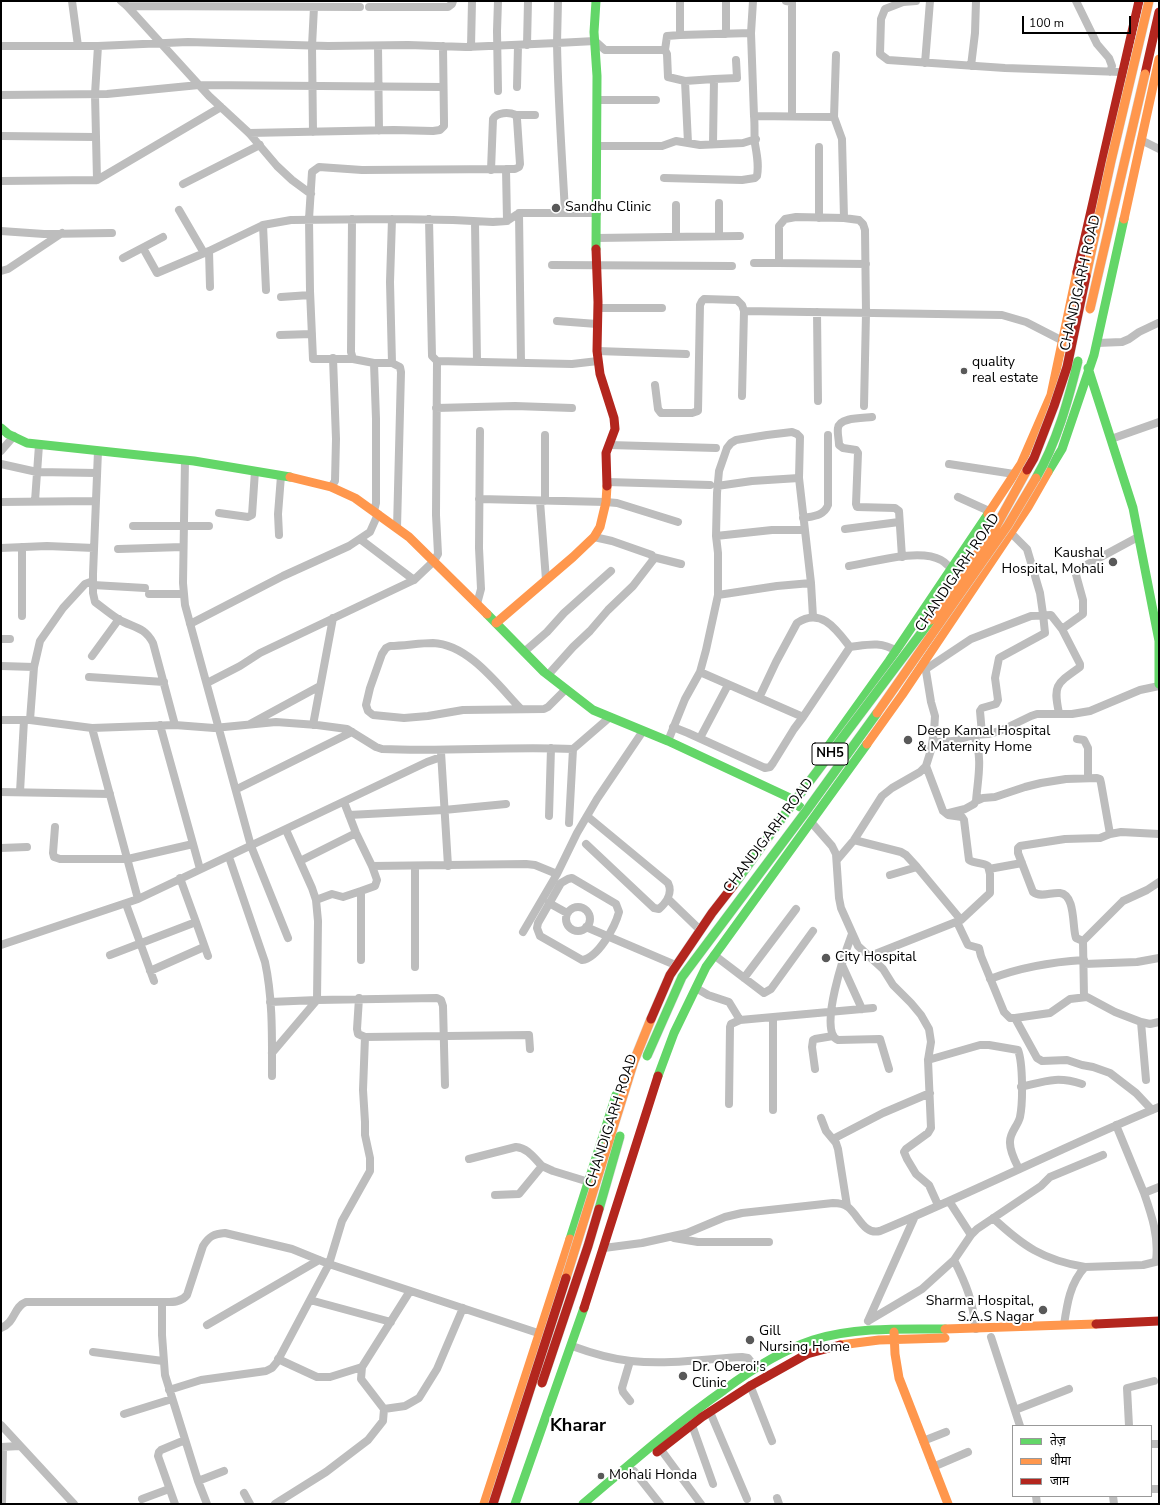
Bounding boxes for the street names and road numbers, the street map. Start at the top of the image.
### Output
street label: CHANDIGARH ROAD [1057,213,1105,353]
street label: CHANDIGARH ROAD [912,511,1004,635]
road number: NH5 [812,743,848,765]
street label: CHANDIGARH ROAD [720,775,818,897]
street label: CHANDIGARH ROAD [583,1052,641,1190]

